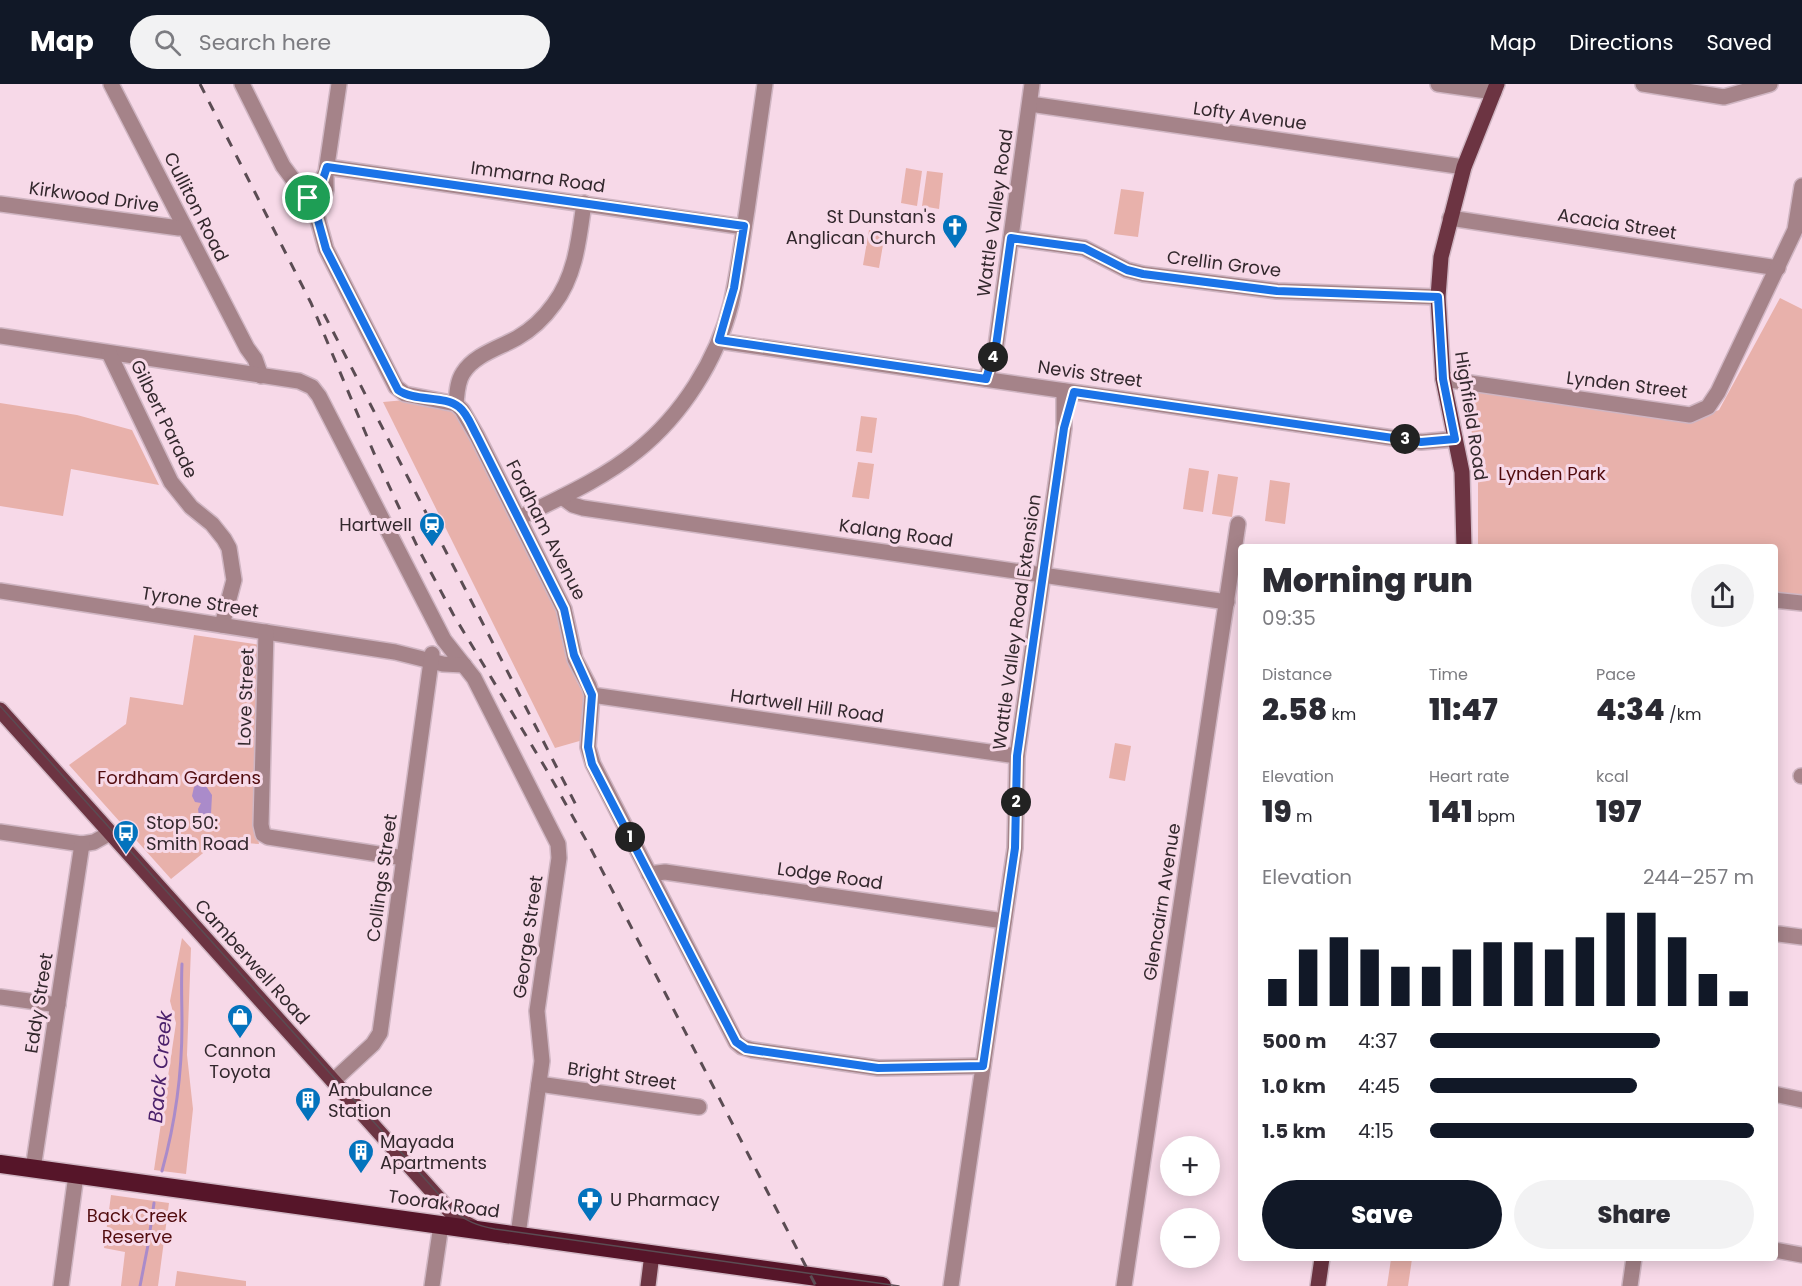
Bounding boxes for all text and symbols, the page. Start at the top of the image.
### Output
search box [130,15,550,69]
text: Map [30,22,94,61]
icon: search [151,26,184,59]
text: Search here [199,27,331,58]
text: Map [1490,28,1536,57]
text: Directions [1569,28,1673,57]
text: Saved [1706,28,1772,57]
street label: Lofty Avenue [1192,95,1308,136]
street label: Wattle Valley Road [970,127,1019,299]
street label: Culliton Road [158,148,235,266]
street label: Immarna Road [469,155,607,198]
pin [282,172,333,223]
street label: Kirkwood Drive [27,175,161,218]
icon: arrive [291,181,324,214]
street label: Acacia Street [1556,202,1678,245]
place label: St Dunstan's Anglican Church [786,204,936,250]
church icon: St Dunstan's Anglican Church [940,212,970,250]
street label: Crellin Grove [1166,244,1283,283]
pin: 4 [978,342,1008,372]
text: 4 [988,345,998,368]
street label: Highfield Road [1449,350,1494,482]
street label: Nevis Street [1036,354,1144,393]
street label: Gilbert Parade [125,355,204,482]
street label: Lynden Street [1565,365,1689,404]
pin: 3 [1390,424,1420,454]
text: 3 [1400,427,1410,450]
street label: Fordham Avenue [500,455,593,604]
park label: Lynden Park [1498,461,1607,486]
street label: Wattle Valley Road Extension [986,492,1047,751]
station icon: Hartwell [417,510,447,548]
place label: Hartwell [339,512,412,537]
street label: Kalang Road [837,512,955,553]
text: Morning run [1262,557,1473,604]
button: share [1691,564,1754,627]
street label: Tyrone Street [140,580,260,623]
text: 09:35 [1262,604,1316,632]
street label: Love Street [231,648,260,746]
text: Distance [1262,663,1332,686]
text: Time [1429,663,1468,686]
text: Pace [1596,663,1636,686]
street label: Hartwell Hill Road [729,682,885,729]
text: 2.58 [1262,688,1327,731]
text: 11:47 [1429,688,1498,731]
text: 4:34 [1596,688,1665,731]
text: km [1327,703,1356,726]
text: /km [1665,703,1701,726]
park label: Fordham Gardens [97,765,261,790]
text: Elevation [1262,765,1334,788]
text: Heart rate [1429,765,1509,788]
text: kcal [1596,765,1629,788]
pin: 2 [1001,787,1031,817]
text: 2 [1011,790,1021,813]
text: 19 [1262,790,1292,833]
text: 141 [1429,790,1473,833]
text: 197 [1596,790,1641,833]
text: m [1292,805,1313,828]
text: bpm [1473,805,1515,828]
place label: Stop 50: Smith Road [146,810,249,856]
street label: Collings Street [360,812,403,944]
bus stop icon: Stop 50: Smith Road [111,818,141,856]
street label: Glencairn Avenue [1137,821,1186,983]
pin: 1 [615,822,645,852]
text: 1 [627,825,633,848]
street label: Lodge Road [776,856,884,895]
text: Elevation [1262,863,1352,891]
text: 244–257 m [1643,863,1754,891]
street label: George Street [506,874,549,1000]
street label: Camberwell Road [189,893,316,1030]
street label: Eddy Street [18,951,59,1055]
shop icon: Cannon Toyota [225,1002,255,1040]
water label: Back Creek [141,1008,179,1124]
text: 500 m [1262,1027,1327,1055]
text: 4:37 [1358,1027,1398,1055]
place label: Cannon Toyota [204,1038,276,1084]
street label: Bright Street [566,1055,678,1096]
text: 1.0 km [1262,1072,1326,1100]
text: 4:45 [1358,1072,1400,1100]
place label: Ambulance Station [328,1077,433,1123]
building icon: Ambulance Station [293,1085,323,1123]
text: 1.5 km [1262,1117,1326,1145]
text: 4:15 [1358,1117,1394,1145]
place label: Mayada Apartments [380,1129,487,1175]
map controls [1160,1136,1220,1268]
button: + [1160,1136,1220,1196]
building icon: Mayada Apartments [346,1137,376,1175]
button: Save [1262,1180,1502,1249]
button: Share [1514,1180,1754,1249]
street label: Toorak Road [387,1183,502,1224]
pharmacy icon: U Pharmacy [575,1185,605,1223]
place label: U Pharmacy [610,1187,720,1212]
park label: Back Creek Reserve [87,1203,188,1249]
button: − [1160,1208,1220,1268]

